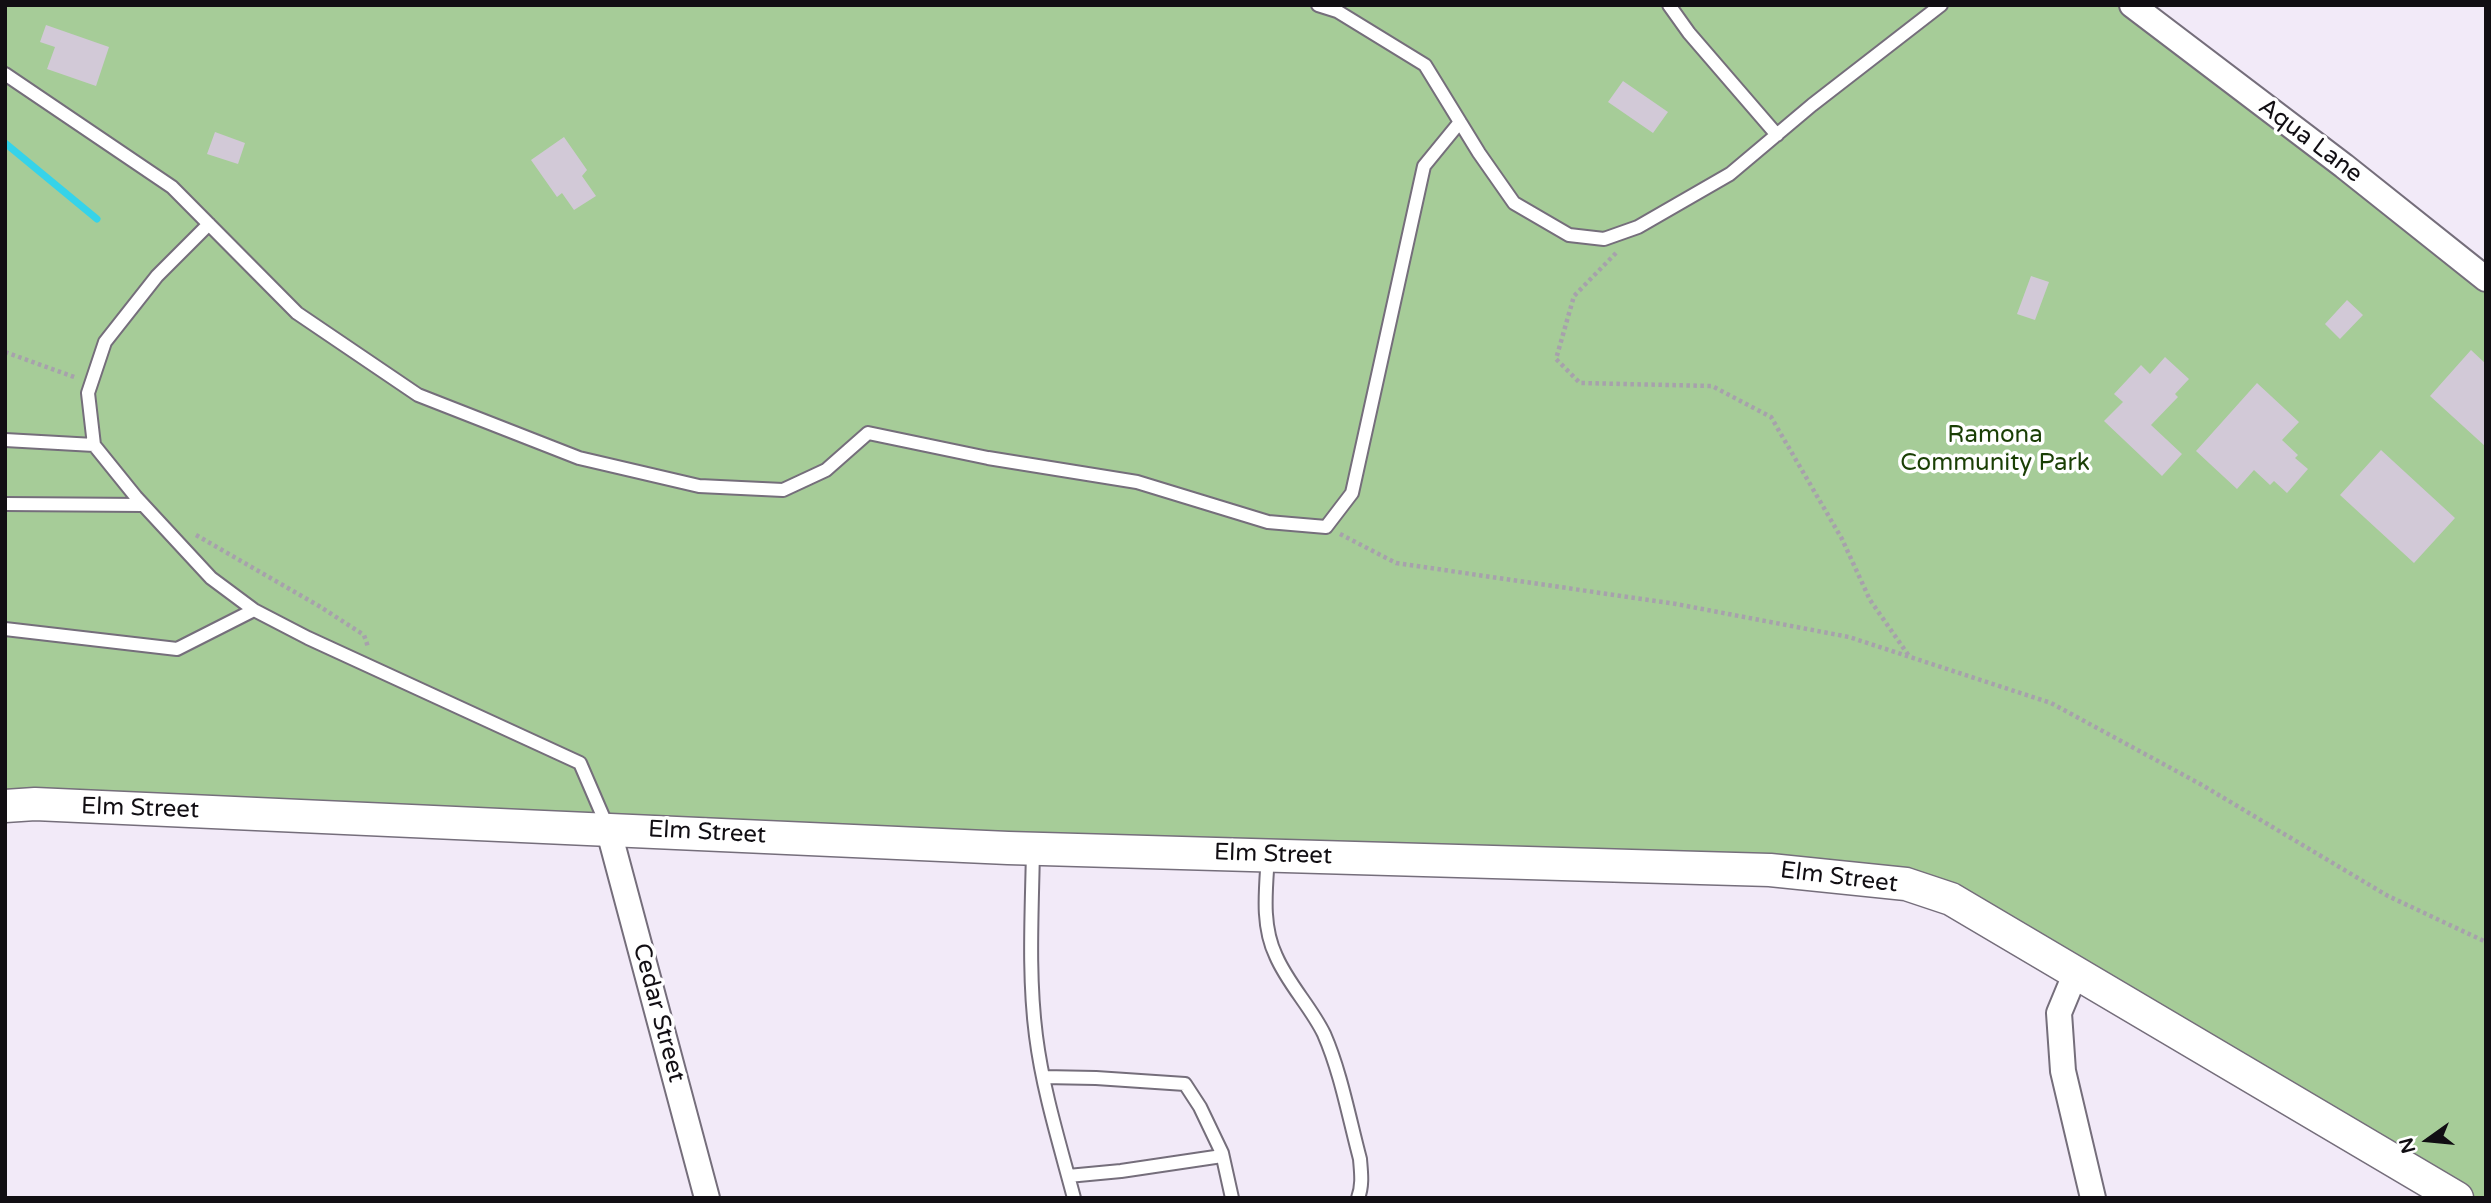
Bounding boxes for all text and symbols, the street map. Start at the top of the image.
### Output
street label: Aqua Lane [2252,93,2368,189]
park label: Ramona Community Park [1900,422,2090,478]
street label: Elm Street [80,793,200,825]
street label: Elm Street [647,816,767,850]
street label: Elm Street [1213,839,1333,871]
street label: Elm Street [1779,857,1899,899]
street label: Cedar Street [626,940,690,1086]
north arrow [2393,1105,2463,1175]
text: N [2395,1135,2420,1156]

